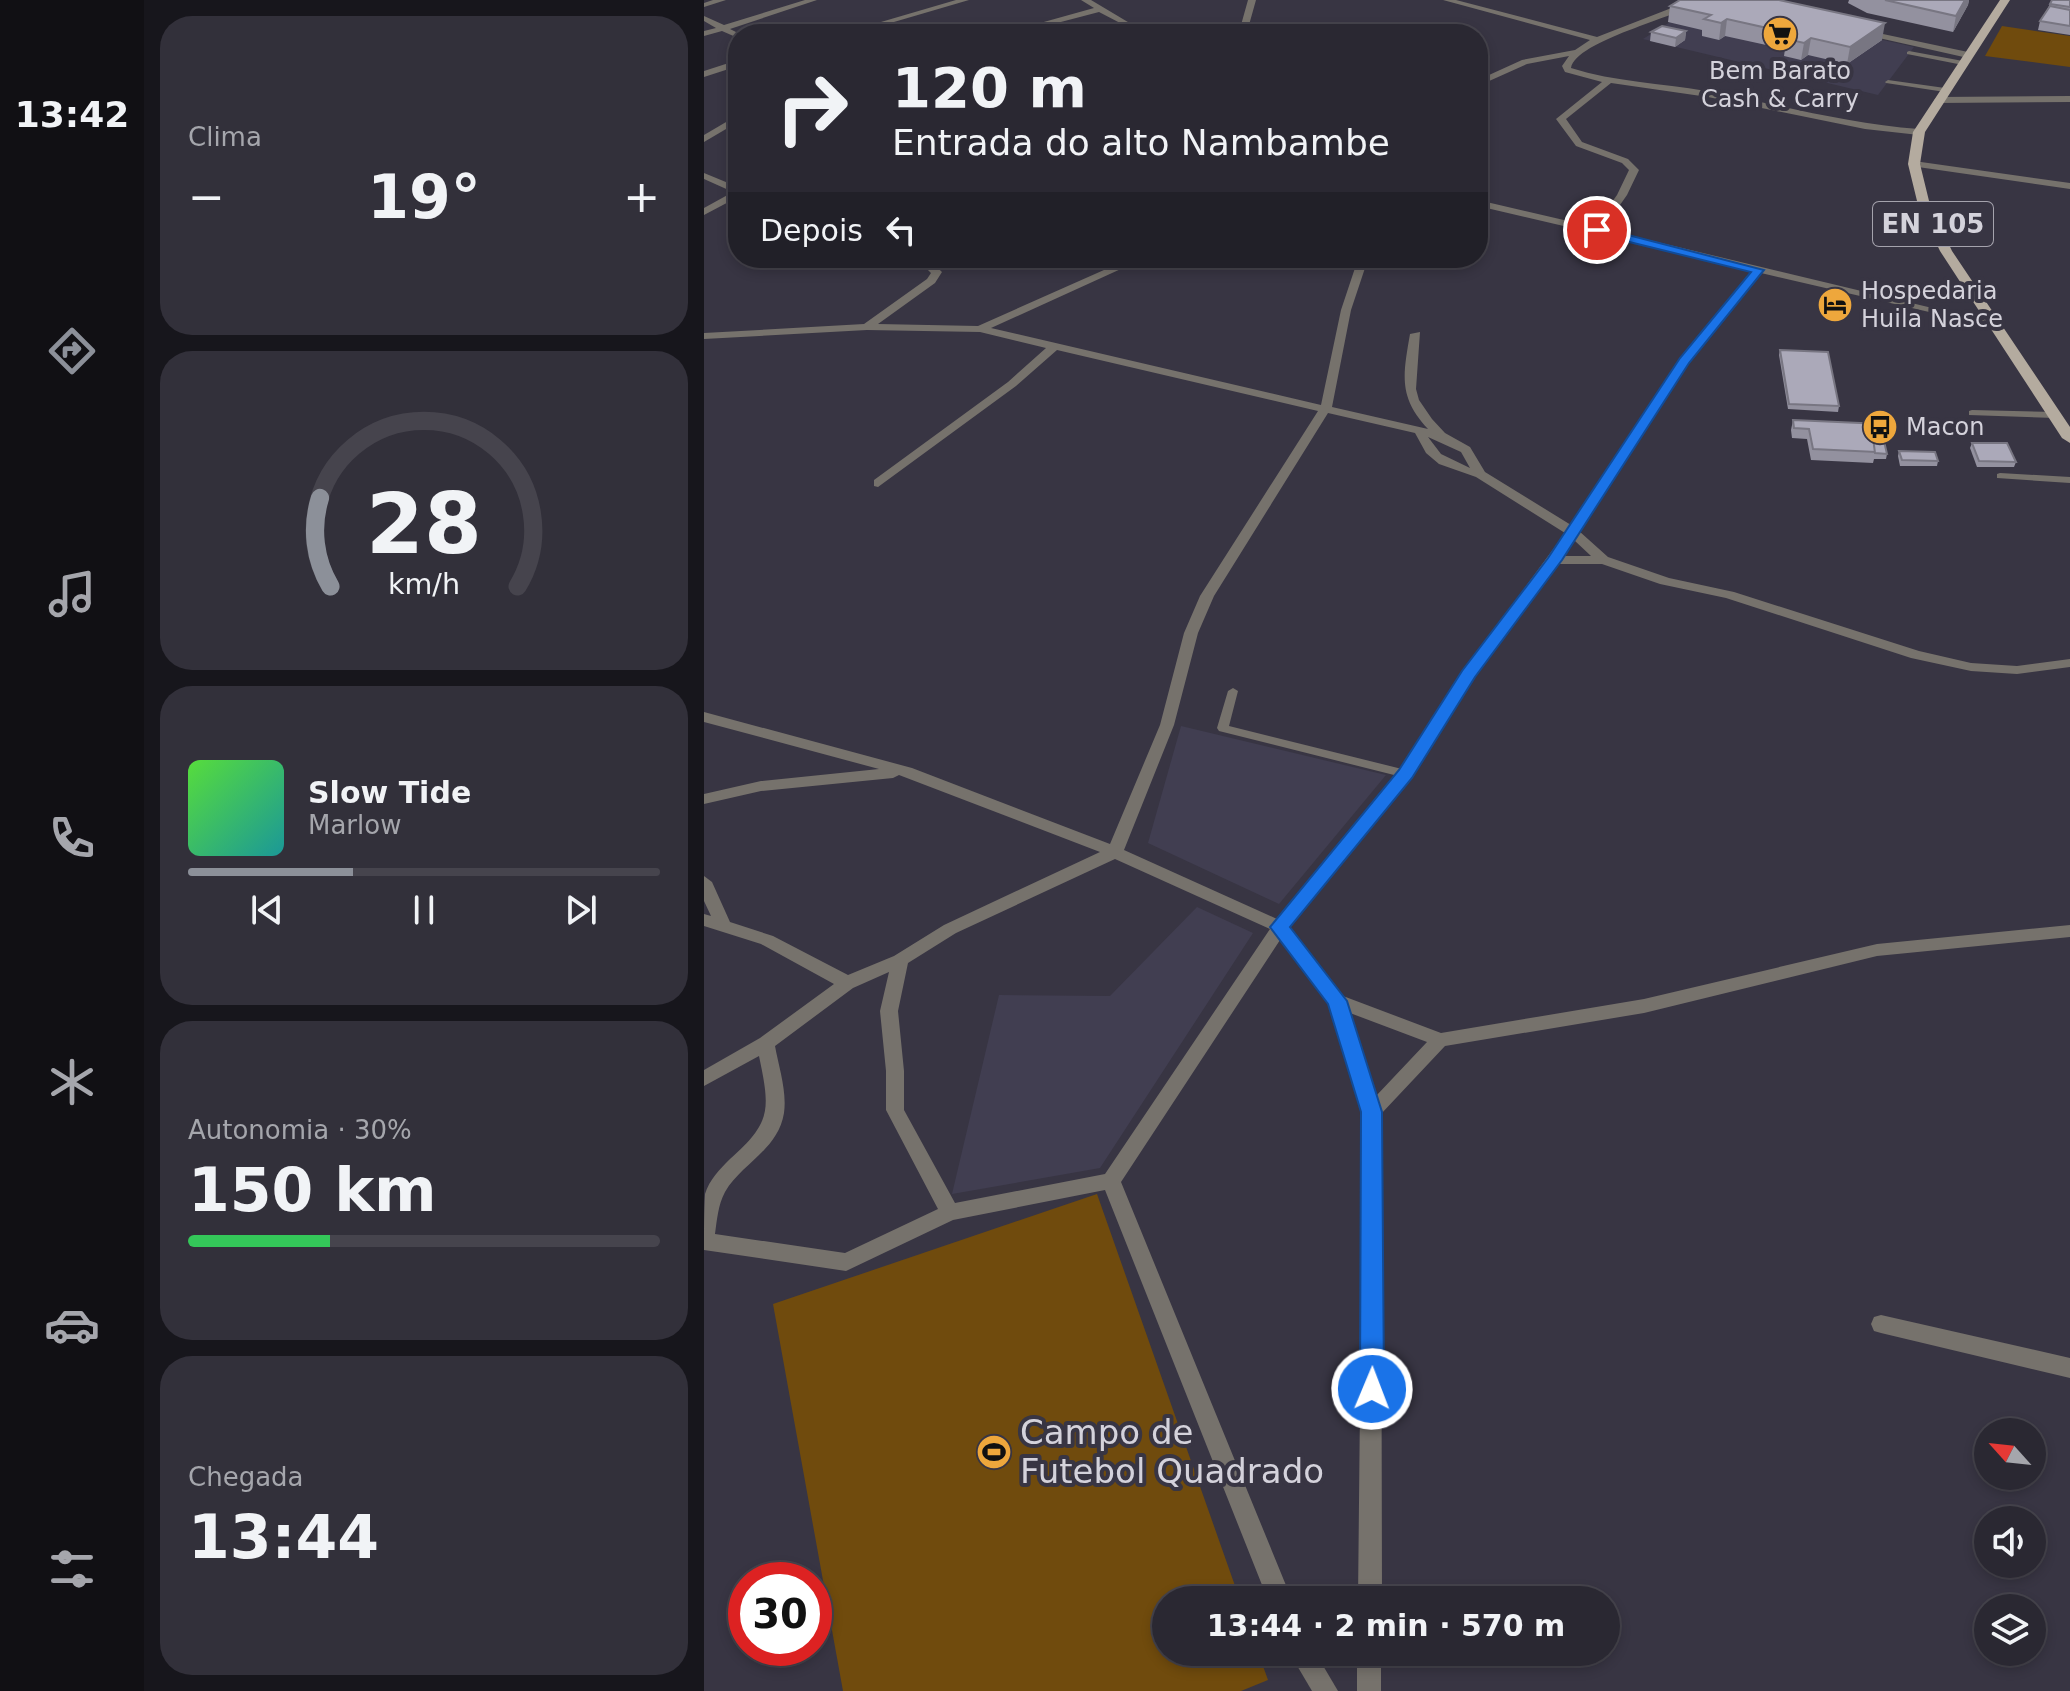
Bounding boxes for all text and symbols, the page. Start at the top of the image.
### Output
supermarket icon: Bem Barato Cash & Carry [1761,15,1799,53]
text: 120 m [892,55,1087,120]
icon: right [760,56,864,160]
place label: Bem Barato Cash & Carry [1701,57,1859,113]
text: 13:42 [15,94,129,135]
text: Clima [188,122,262,152]
text: Entrada do alto Nambambe [892,122,1390,163]
text: 19° [367,162,481,232]
text: − [188,171,225,222]
text: + [623,171,660,222]
pin [1563,196,1631,264]
road number: EN 105 [1873,202,1993,246]
icon: left [879,208,923,252]
icon: arrive [1575,208,1619,252]
text: Depois [760,213,863,248]
place label: Hospedaria Huila Nasce [1861,277,2003,333]
hotel icon: Hospedaria Huila Nasce [1816,286,1854,324]
icon: directions [44,323,100,379]
bus stop icon: Macon [1861,408,1899,446]
place label: Macon [1906,413,1985,441]
text: 28 [366,475,482,572]
icon: music [44,566,100,622]
text: km/h [388,567,460,601]
text: Slow Tide [308,775,471,810]
icon: phone [44,810,100,866]
text: Marlow [308,810,401,840]
icon: previous [245,888,289,932]
icon: pause [402,888,446,932]
icon: next [559,888,603,932]
icon: climate [44,1054,100,1110]
text: Autonomia · 30% [188,1115,412,1145]
text: 150 km [188,1155,437,1225]
icon: car [44,1297,100,1353]
position arrow [1330,1347,1414,1431]
place label: Campo de Futebol Quadrado [1020,1412,1324,1491]
north arrow [1974,1418,2046,1490]
map controls [1974,1418,2046,1666]
sports icon: Campo de Futebol Quadrado [975,1433,1013,1471]
text: Chegada [188,1462,304,1492]
text: 13:44 [188,1502,379,1572]
button: sound [1974,1506,2046,1578]
icon: filters [44,1541,100,1597]
speed limit sign: 30 [728,1562,832,1666]
button: layers [1974,1594,2046,1666]
text: 13:44 · 2 min · 570 m [1207,1608,1565,1643]

